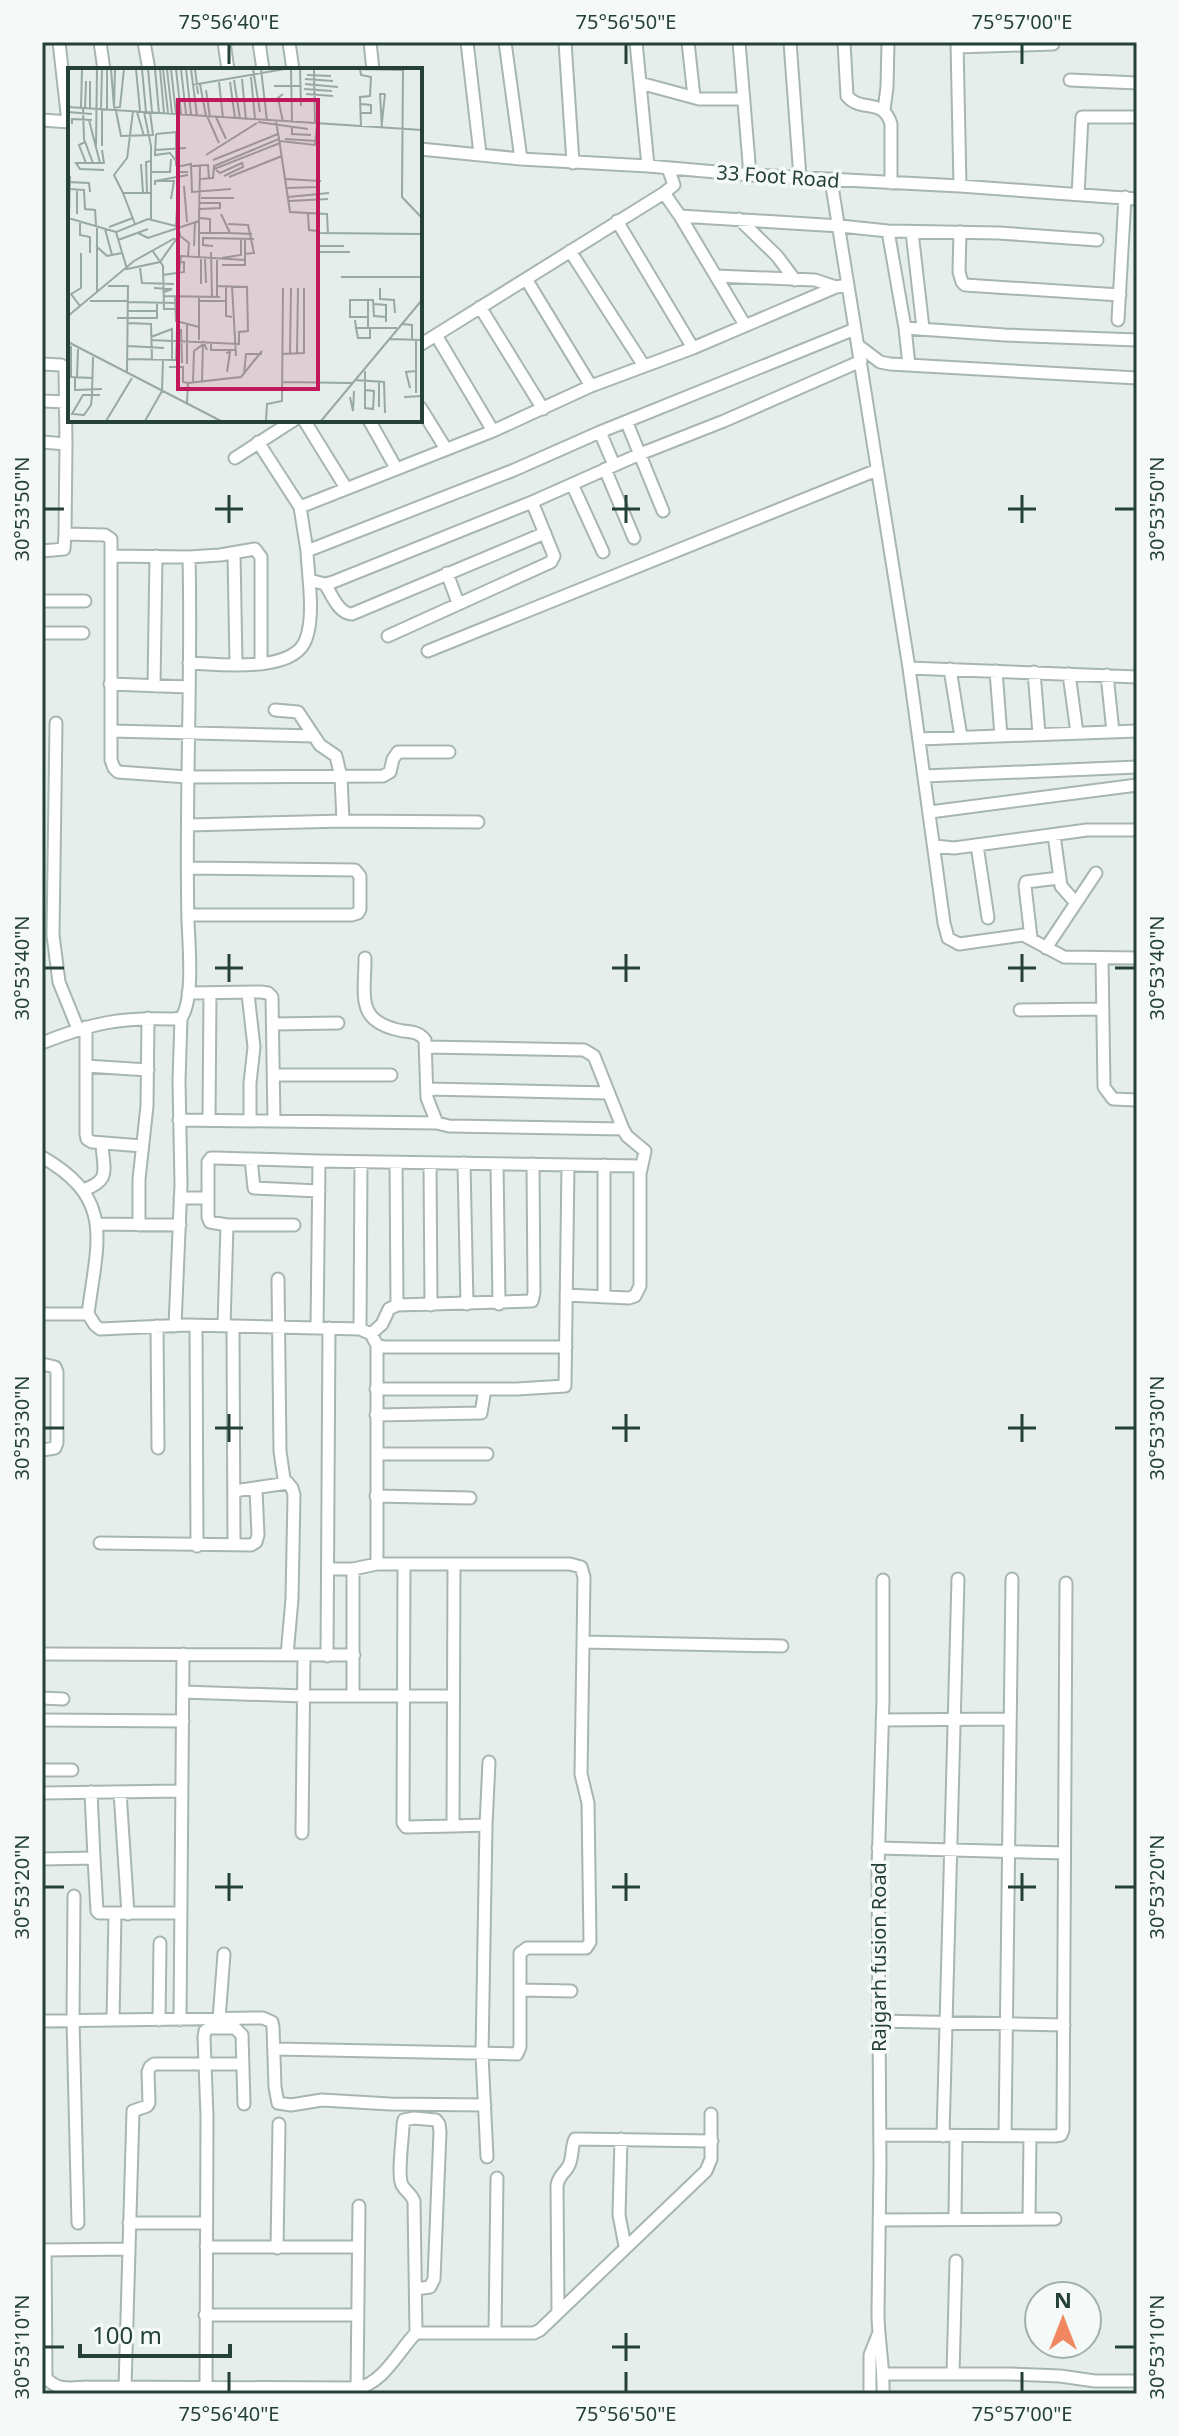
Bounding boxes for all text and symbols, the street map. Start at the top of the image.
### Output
text: 75°56'40"E [179,8,279,35]
text: 75°56'50"E [576,8,676,35]
text: 75°57'00"E [972,8,1072,35]
inset map [68,68,422,422]
street label: 33 Foot Road [716,158,840,194]
text: 30°53'50"N [8,456,35,562]
text: 30°53'50"N [1143,456,1170,562]
text: 30°53'40"N [8,915,35,1021]
text: 30°53'40"N [1143,915,1170,1021]
text: 30°53'30"N [8,1375,35,1481]
text: 30°53'30"N [1143,1375,1170,1481]
text: 30°53'20"N [8,1834,35,1940]
text: 30°53'20"N [1143,1834,1170,1940]
street label: Rajgarh fusion Road [865,1862,892,2052]
north arrow [1023,2280,1103,2360]
text: N [1054,2284,1072,2314]
text: 30°53'10"N [8,2294,35,2400]
text: 30°53'10"N [1143,2294,1170,2400]
scale bar [80,2308,230,2358]
text: 100 m [92,2318,162,2351]
text: 75°56'40"E [179,2400,279,2427]
text: 75°56'50"E [576,2400,676,2427]
text: 75°57'00"E [972,2400,1072,2427]

